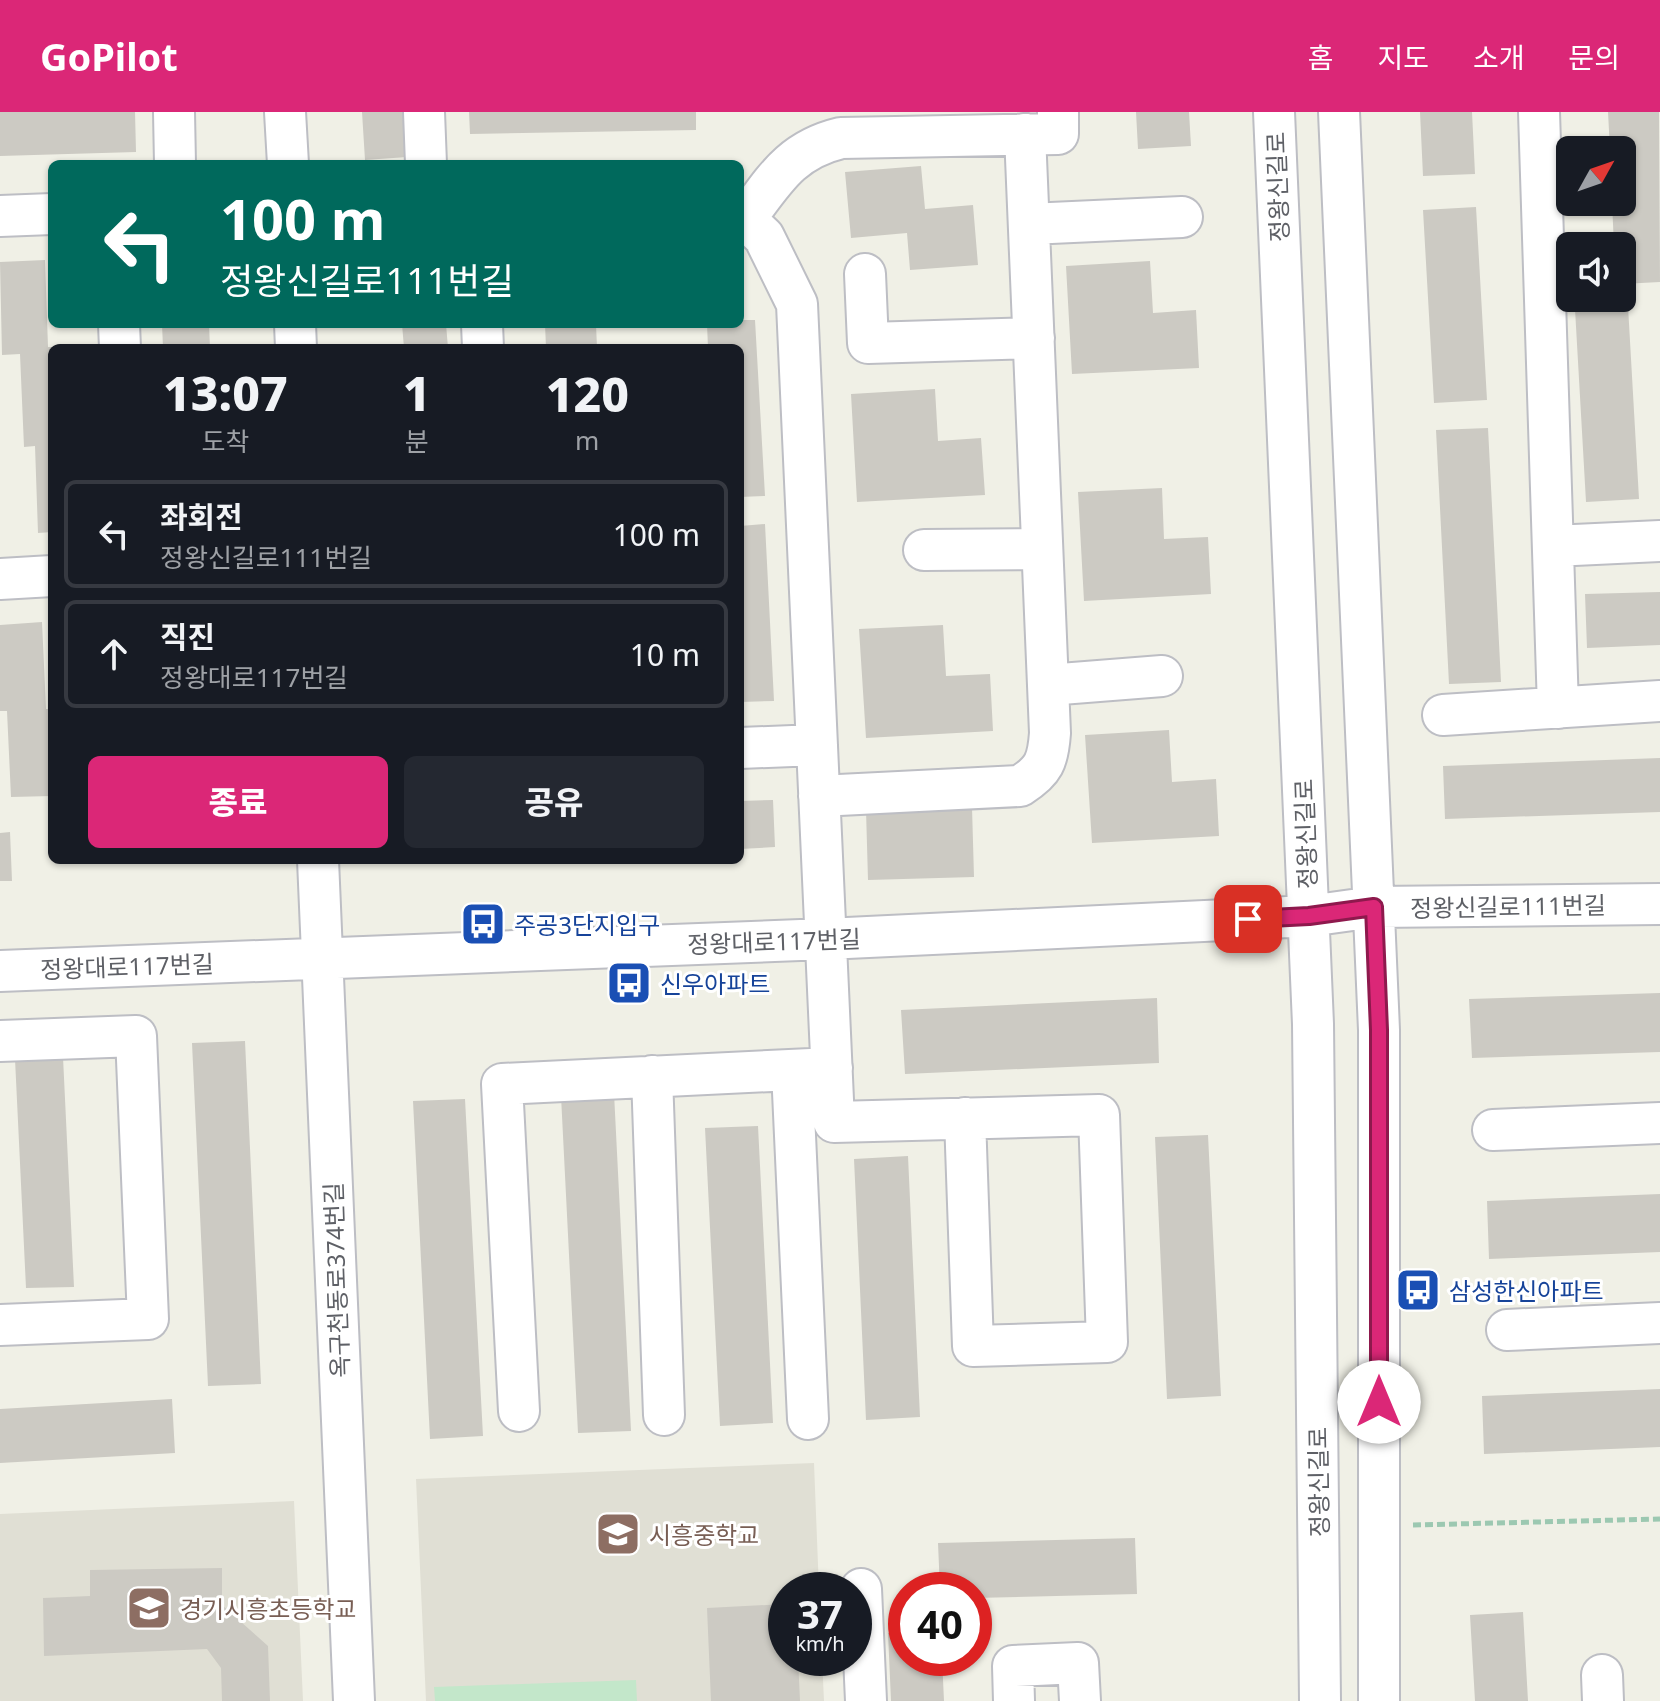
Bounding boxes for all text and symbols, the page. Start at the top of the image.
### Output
text: GoPilot [40,30,178,82]
text: 홈 [1308,38,1333,76]
text: 지도 [1377,38,1429,76]
text: 소개 [1473,38,1524,76]
text: 문의 [1568,38,1620,76]
street label: 정왕신길로 [1259,131,1295,243]
north arrow [1556,136,1636,216]
map controls [1556,136,1636,312]
text: 100 m [220,180,385,256]
icon: left [88,192,192,296]
button: sound [1556,232,1636,312]
text: 정왕신길로111번길 [220,256,514,305]
text: 13:07 [163,360,288,425]
text: 1 [403,360,431,425]
text: 120 [546,361,629,426]
text: m [575,422,599,458]
text: 도착 [201,423,249,459]
text: 분 [405,423,429,459]
text: 좌회전 [160,496,243,537]
icon: left [92,512,136,556]
text: 100 m [613,514,700,555]
text: 정왕신길로111번길 [160,539,372,575]
text: 직진 [160,616,215,657]
icon: ahead [92,632,136,676]
text: 10 m [630,634,700,675]
text: 정왕대로117번길 [160,659,348,695]
button: 종료 [88,756,388,848]
button: 공유 [404,756,704,848]
street label: 정왕신길로 [1287,778,1323,890]
pin [1214,885,1282,953]
street label: 정왕신길로111번길 [1410,888,1606,924]
icon: arrive [1226,897,1270,941]
bus stop icon: 주공3단지입구 [459,900,507,948]
place label: 주공3단지입구 [514,908,660,941]
street label: 정왕대로117번길 [687,921,861,961]
street label: 정왕대로117번길 [40,946,214,986]
bus stop icon: 신우아파트 [605,959,653,1007]
place label: 신우아파트 [660,967,770,1000]
street label: 옥구천동로374번길 [316,1182,356,1378]
bus stop icon: 삼성한신아파트 [1394,1266,1442,1314]
place label: 삼성한신아파트 [1449,1274,1604,1307]
position arrow [1337,1360,1421,1444]
street label: 정왕신길로 [1301,1427,1335,1537]
school or university icon: 시흥중학교 [594,1510,642,1558]
place label: 시흥중학교 [649,1518,759,1551]
speed limit sign: 40 [888,1572,992,1676]
school or university icon: 경기시흥초등학교 [125,1584,173,1632]
text: 37 [797,1586,843,1641]
place label: 경기시흥초등학교 [180,1592,357,1625]
text: km/h [795,1630,845,1657]

